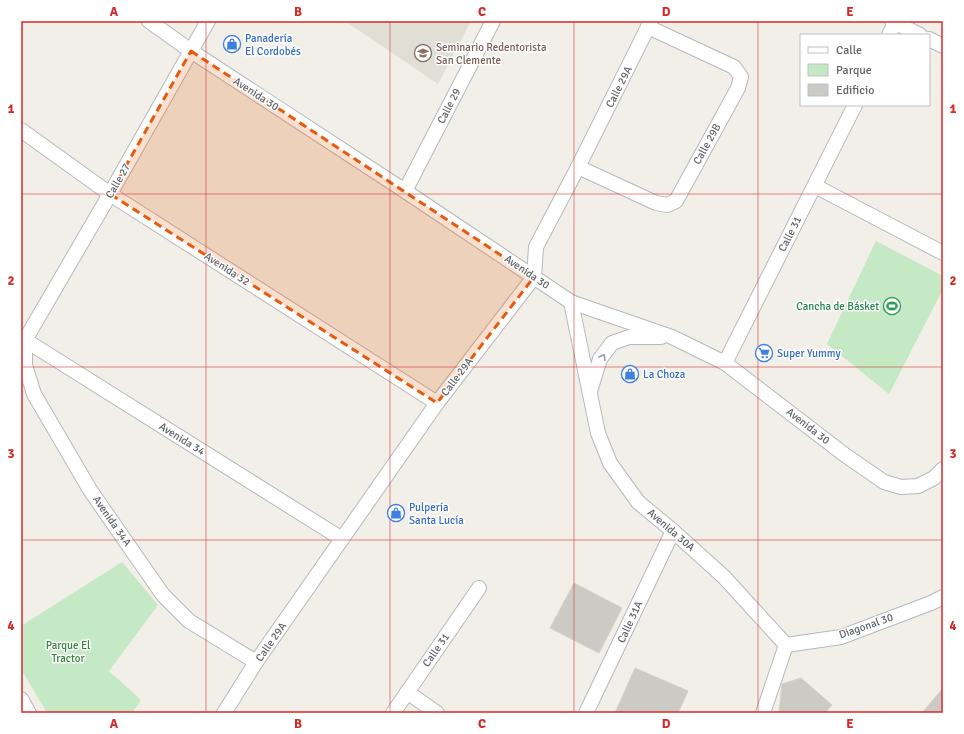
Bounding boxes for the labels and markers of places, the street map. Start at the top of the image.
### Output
place label: Panadería El Cordobés [245,32,301,58]
shop icon: Panadería El Cordobés [222,34,242,54]
place label: Seminario Redentorista San Clemente [436,41,547,67]
school or university icon: Seminario Redentorista San Clemente [413,43,433,63]
sports icon: Cancha de Básket [882,296,902,316]
place label: Cancha de Básket [796,300,879,313]
supermarket icon: Super Yummy [754,343,774,363]
place label: Super Yummy [777,347,841,360]
shop icon: La Choza [620,364,640,384]
place label: La Choza [643,368,686,381]
place label: Pulpería Santa Lucía [409,501,464,527]
shop icon: Pulpería Santa Lucía [386,503,406,523]

